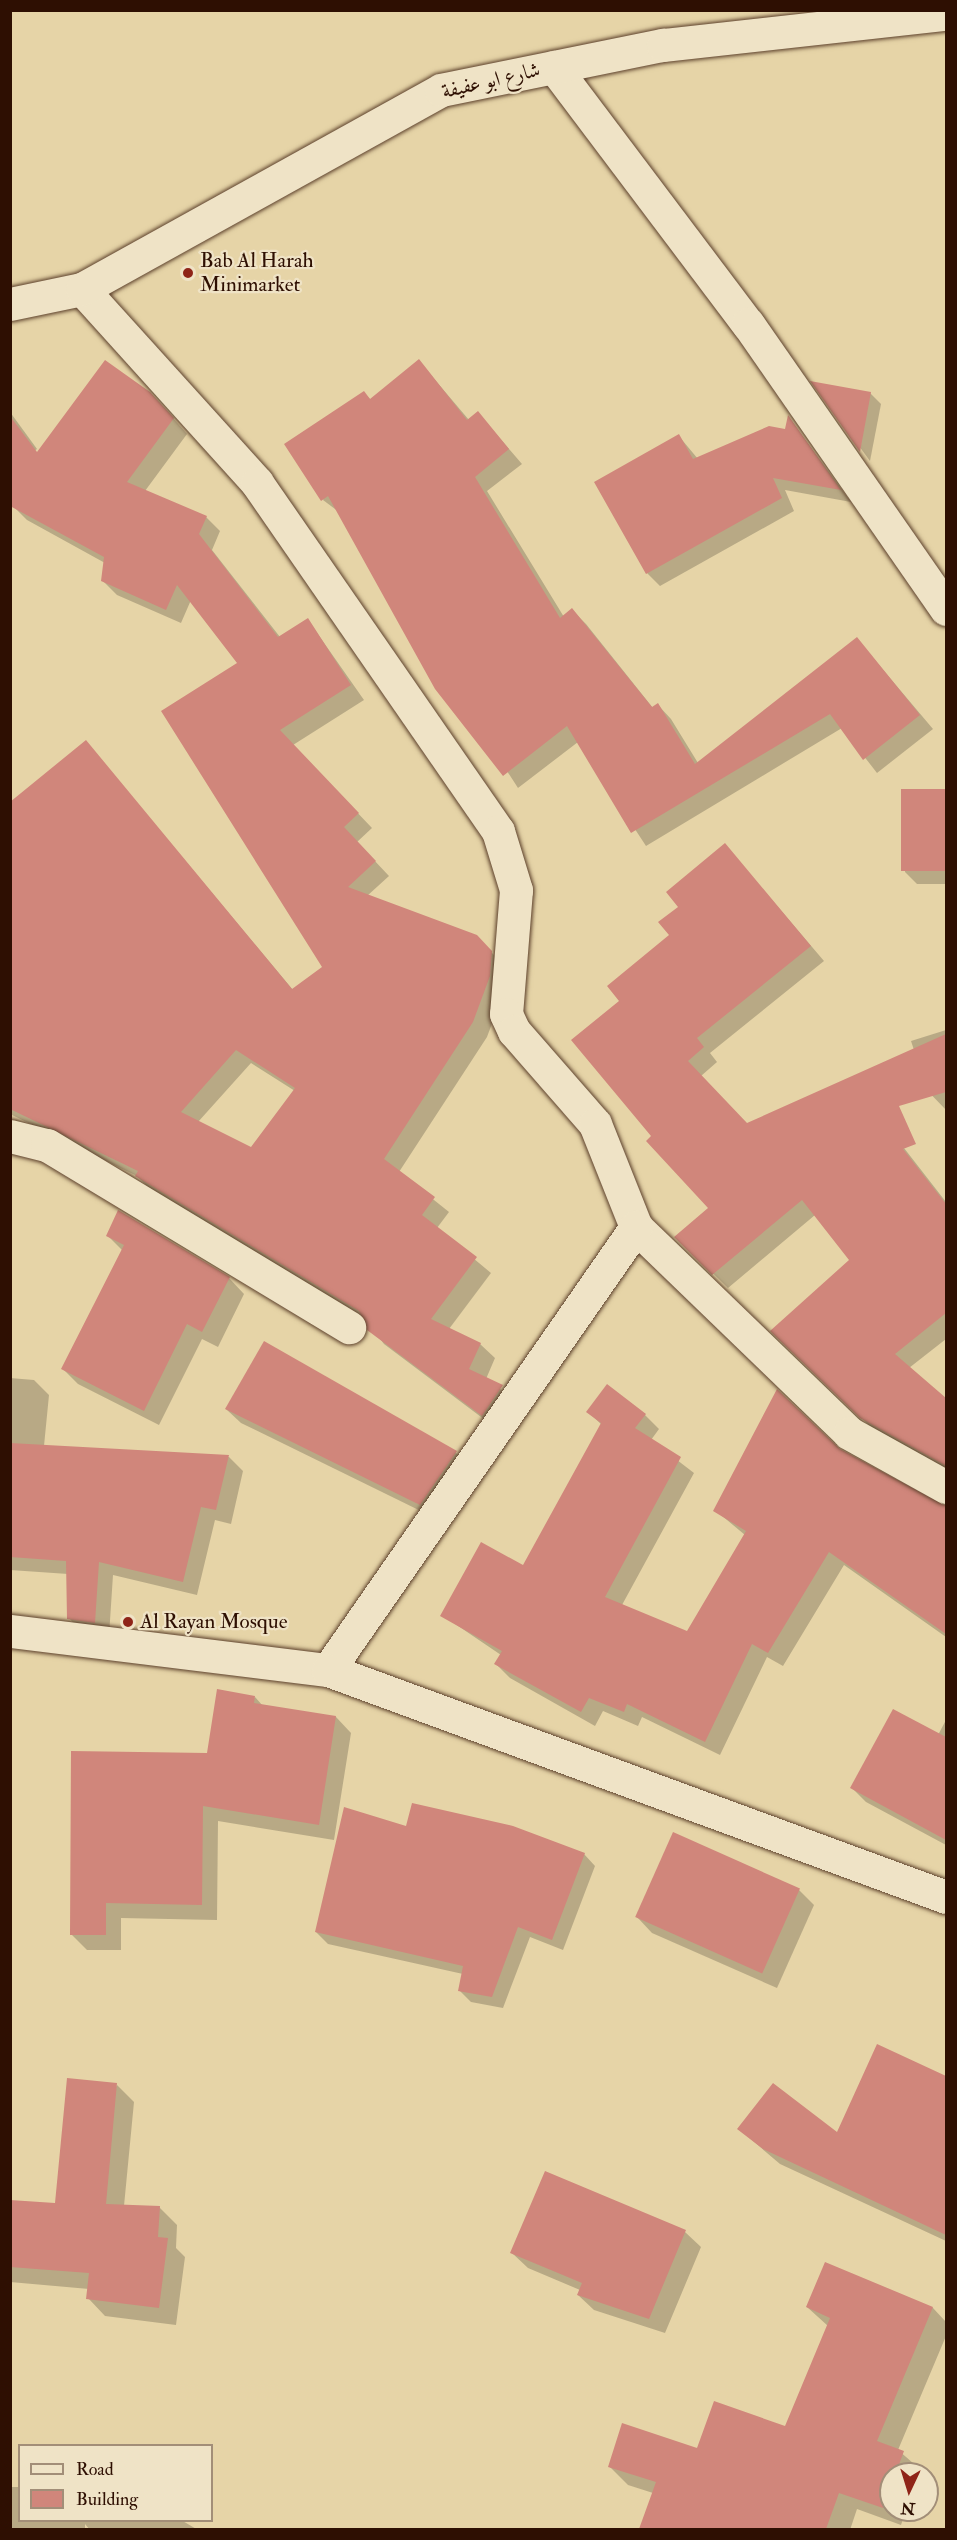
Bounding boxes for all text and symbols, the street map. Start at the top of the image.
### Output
street label: شارع ابو عفيفة [439,57,543,105]
place label: Bab Al Harah Minimarket [200,248,314,298]
marker: Bab Al Harah Minimarket [181,266,195,280]
place label: Al Rayan Mosque [140,1609,287,1635]
marker: Al Rayan Mosque [121,1615,135,1629]
legend [18,2444,213,2522]
text: Road [76,2458,114,2481]
north arrow [879,2462,939,2522]
text: Building [76,2488,138,2511]
text: N [900,2497,916,2518]

